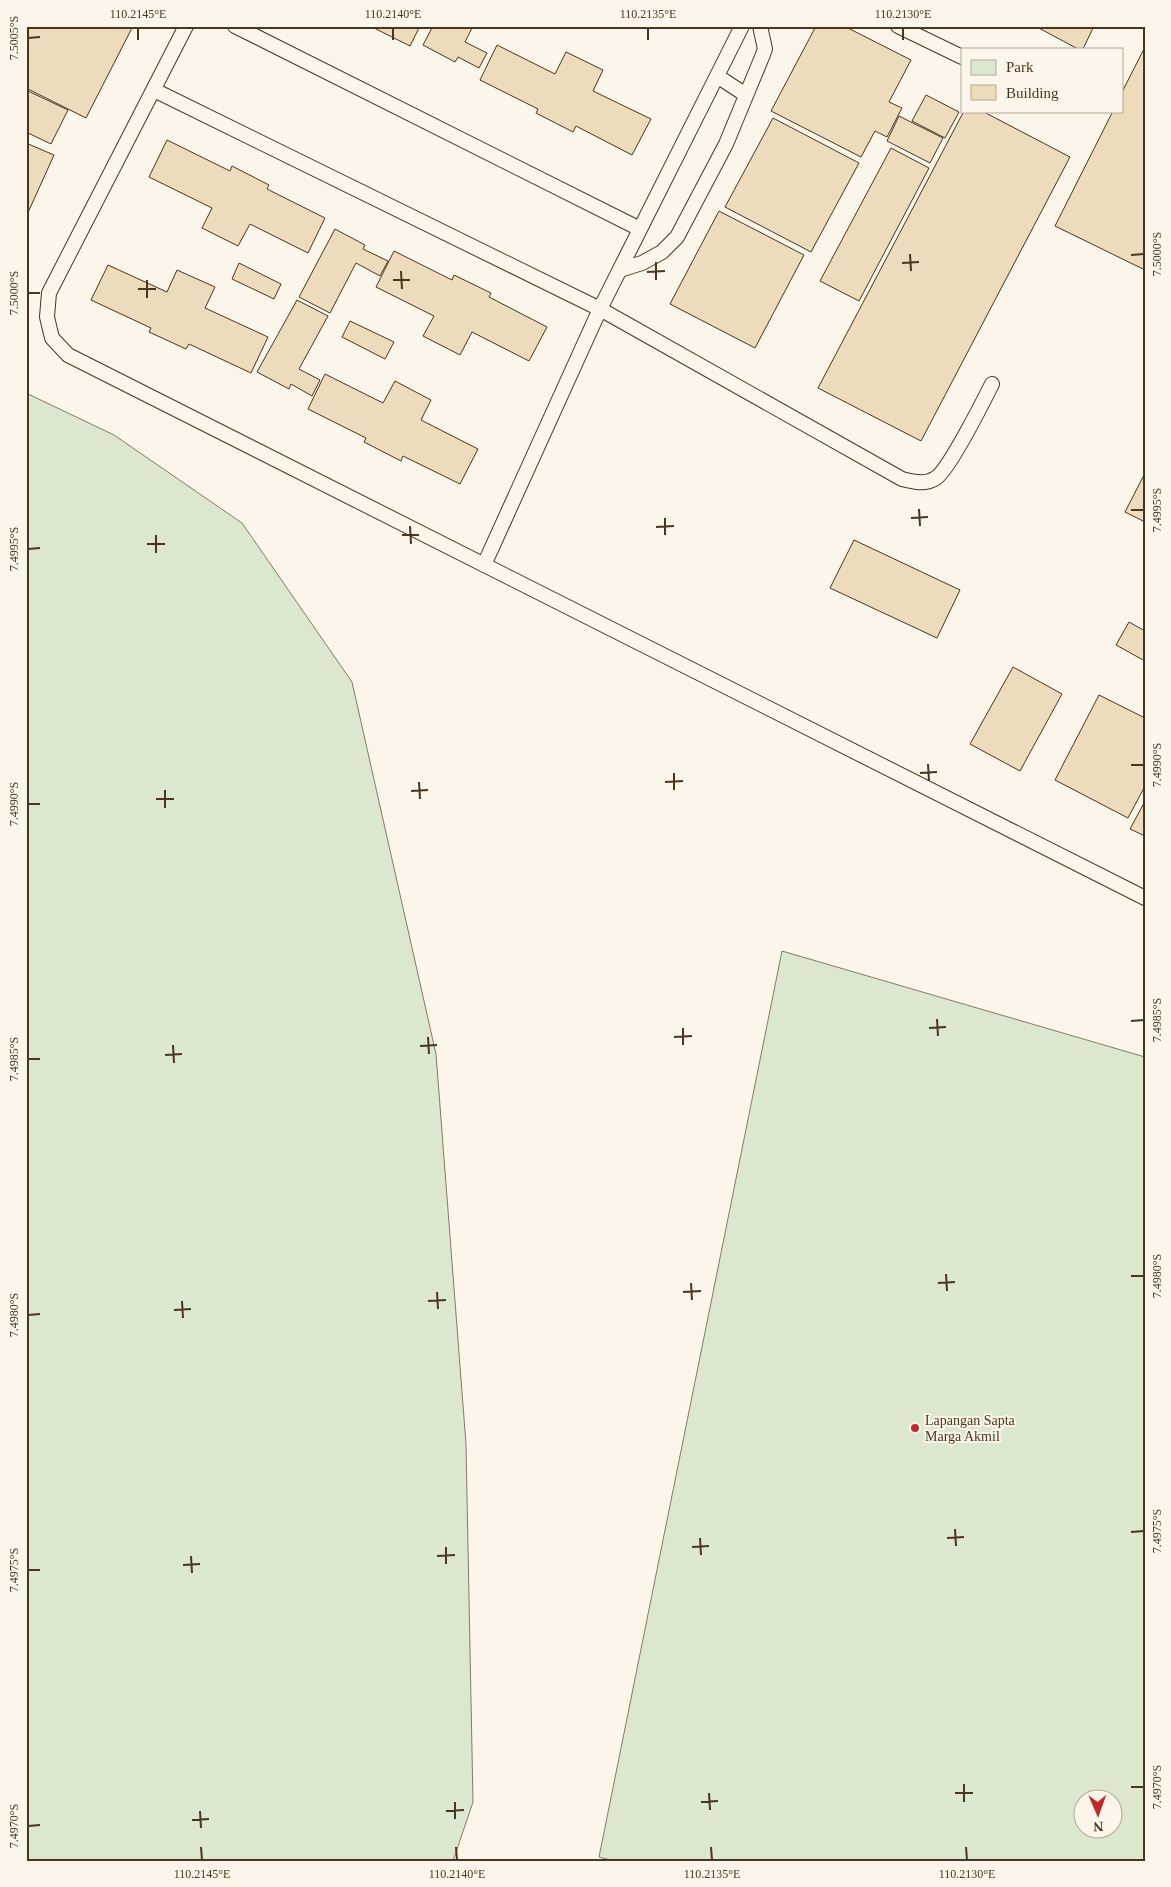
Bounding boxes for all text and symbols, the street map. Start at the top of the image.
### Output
text: 110.2145°E [110,7,166,21]
text: 110.2140°E [365,7,421,21]
text: 110.2135°E [620,7,676,21]
text: 110.2130°E [875,7,931,21]
text: 7.5005°S [7,16,21,60]
legend [961,48,1124,112]
text: Park [1006,59,1034,75]
text: Building [1006,85,1059,101]
text: 7.5000°S [1150,232,1164,276]
text: 7.5000°S [7,271,21,315]
text: 7.4995°S [1150,488,1164,532]
text: 7.4995°S [7,527,21,571]
text: 7.4990°S [1150,743,1164,787]
text: 7.4990°S [7,782,21,826]
text: 7.4985°S [1150,998,1164,1042]
text: 7.4985°S [7,1037,21,1081]
text: 7.4980°S [1150,1254,1164,1298]
text: 7.4980°S [7,1293,21,1337]
place label: Lapangan Sapta Marga Akmil [925,1413,1016,1444]
marker: Lapangan Sapta Marga Akmil [909,1422,921,1434]
text: 7.4975°S [1150,1509,1164,1553]
text: 7.4975°S [7,1548,21,1592]
text: 7.4970°S [1150,1765,1164,1809]
north arrow [1074,1790,1124,1840]
text: 7.4970°S [7,1804,21,1848]
text: N [1093,1819,1104,1834]
text: 110.2145°E [174,1867,230,1881]
text: 110.2140°E [429,1867,485,1881]
text: 110.2135°E [684,1867,740,1881]
text: 110.2130°E [939,1867,995,1881]

